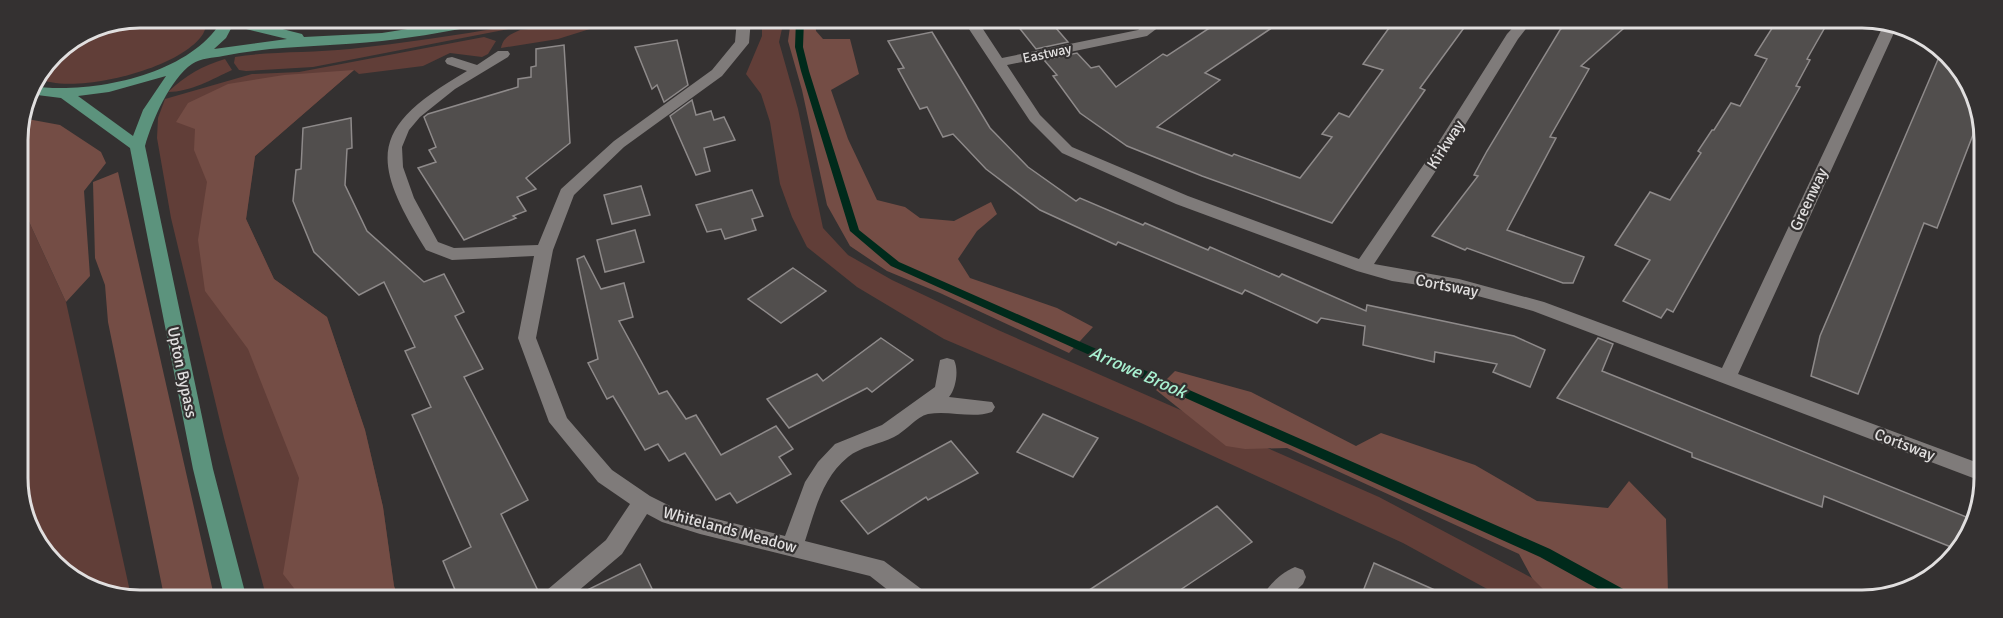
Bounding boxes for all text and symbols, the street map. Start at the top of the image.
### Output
street label: Eastway [1021,40,1074,67]
street label: Kirkway [1423,116,1469,173]
street label: Greenway [1786,164,1832,234]
street label: Cortsway [1414,270,1480,302]
street label: Upton Bypass [163,325,201,420]
water label: Arrowe Brook [1086,341,1192,404]
street label: Cortsway [1871,424,1938,466]
street label: Whitelands Meadow [661,502,799,558]

